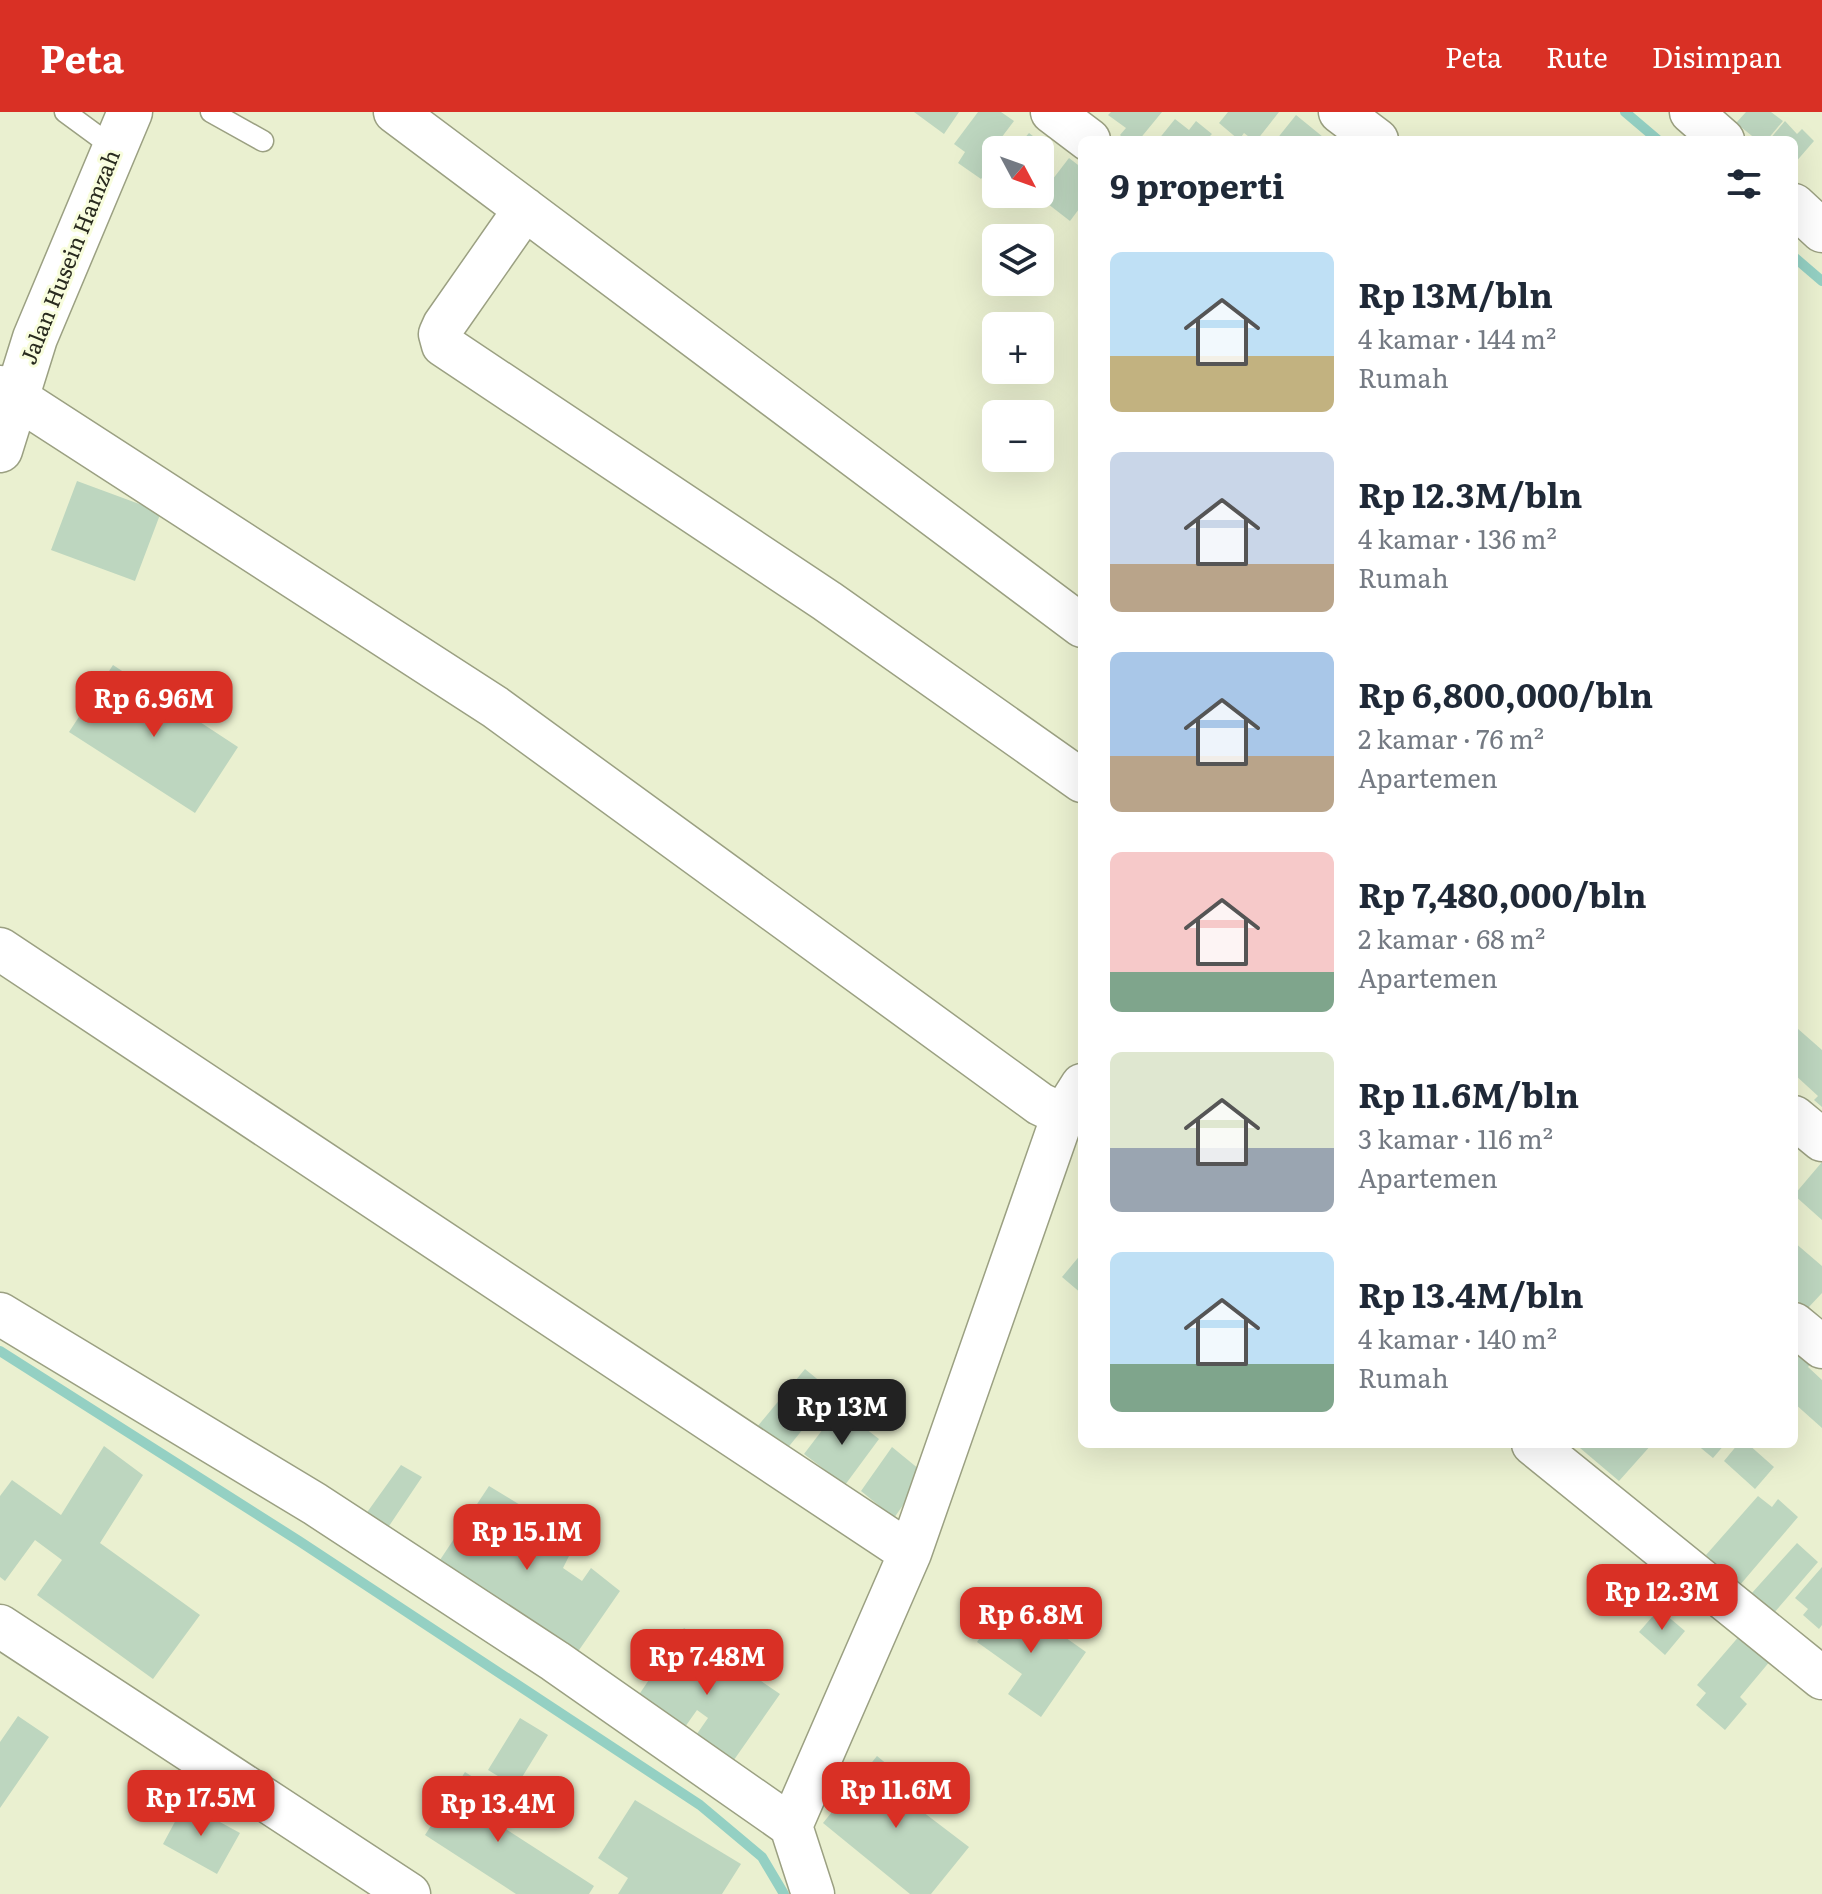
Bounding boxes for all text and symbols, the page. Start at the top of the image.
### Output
text: Peta [40,28,124,85]
text: Peta [1445,35,1502,77]
text: Rute [1546,35,1608,77]
text: Disimpan [1652,35,1782,77]
north arrow [982,136,1054,208]
map controls [982,136,1054,472]
street label: Jalan Husein Hamzah [10,144,127,369]
text: 9 properti [1110,159,1284,209]
icon: filters [1722,162,1766,206]
button: layers [982,224,1054,296]
text: Rp 13M/bln [1358,268,1553,318]
icon: home [1174,284,1270,380]
button: + [982,312,1054,384]
text: 4 kamar · 144 m² [1358,318,1556,357]
text: Rumah [1358,357,1449,396]
button: − [982,400,1054,472]
text: Rp 12.3M/bln [1358,468,1582,518]
icon: home [1174,484,1270,580]
text: 4 kamar · 136 m² [1358,518,1557,557]
text: Rumah [1358,557,1449,596]
text: Rp 6,800,000/bln [1358,668,1653,718]
pin: Rp 6.96M [71,671,237,739]
text: Rp 6.96M [94,677,214,716]
icon: home [1174,684,1270,780]
text: 2 kamar · 76 m² [1358,718,1544,757]
text: Apartemen [1358,757,1498,796]
text: Rp 7,480,000/bln [1358,868,1647,918]
icon: home [1174,884,1270,980]
text: 2 kamar · 68 m² [1358,918,1545,957]
text: Apartemen [1358,957,1498,996]
text: Rp 11.6M/bln [1358,1068,1579,1118]
icon: home [1174,1084,1270,1180]
text: 3 kamar · 116 m² [1358,1118,1553,1157]
text: Apartemen [1358,1157,1498,1196]
text: Rp 13.4M/bln [1358,1268,1584,1318]
icon: home [1174,1284,1270,1380]
text: 4 kamar · 140 m² [1358,1318,1557,1357]
text: Rumah [1358,1357,1449,1396]
pin: Rp 13M [777,1379,907,1447]
text: Rp 13M [796,1385,888,1424]
pin: Rp 15.1M [444,1504,610,1572]
text: Rp 15.1M [471,1510,583,1549]
pin: Rp 12.3M [1579,1564,1745,1632]
text: Rp 12.3M [1605,1570,1719,1609]
pin: Rp 6.8M [957,1587,1105,1655]
text: Rp 6.8M [978,1593,1084,1632]
pin: Rp 7.48M [624,1629,790,1697]
text: Rp 7.48M [648,1635,766,1674]
pin: Rp 11.6M [813,1762,979,1830]
text: Rp 11.6M [840,1768,952,1807]
pin: Rp 17.5M [118,1770,284,1838]
text: Rp 17.5M [145,1776,257,1815]
pin: Rp 13.4M [415,1776,581,1844]
text: Rp 13.4M [440,1782,556,1821]

